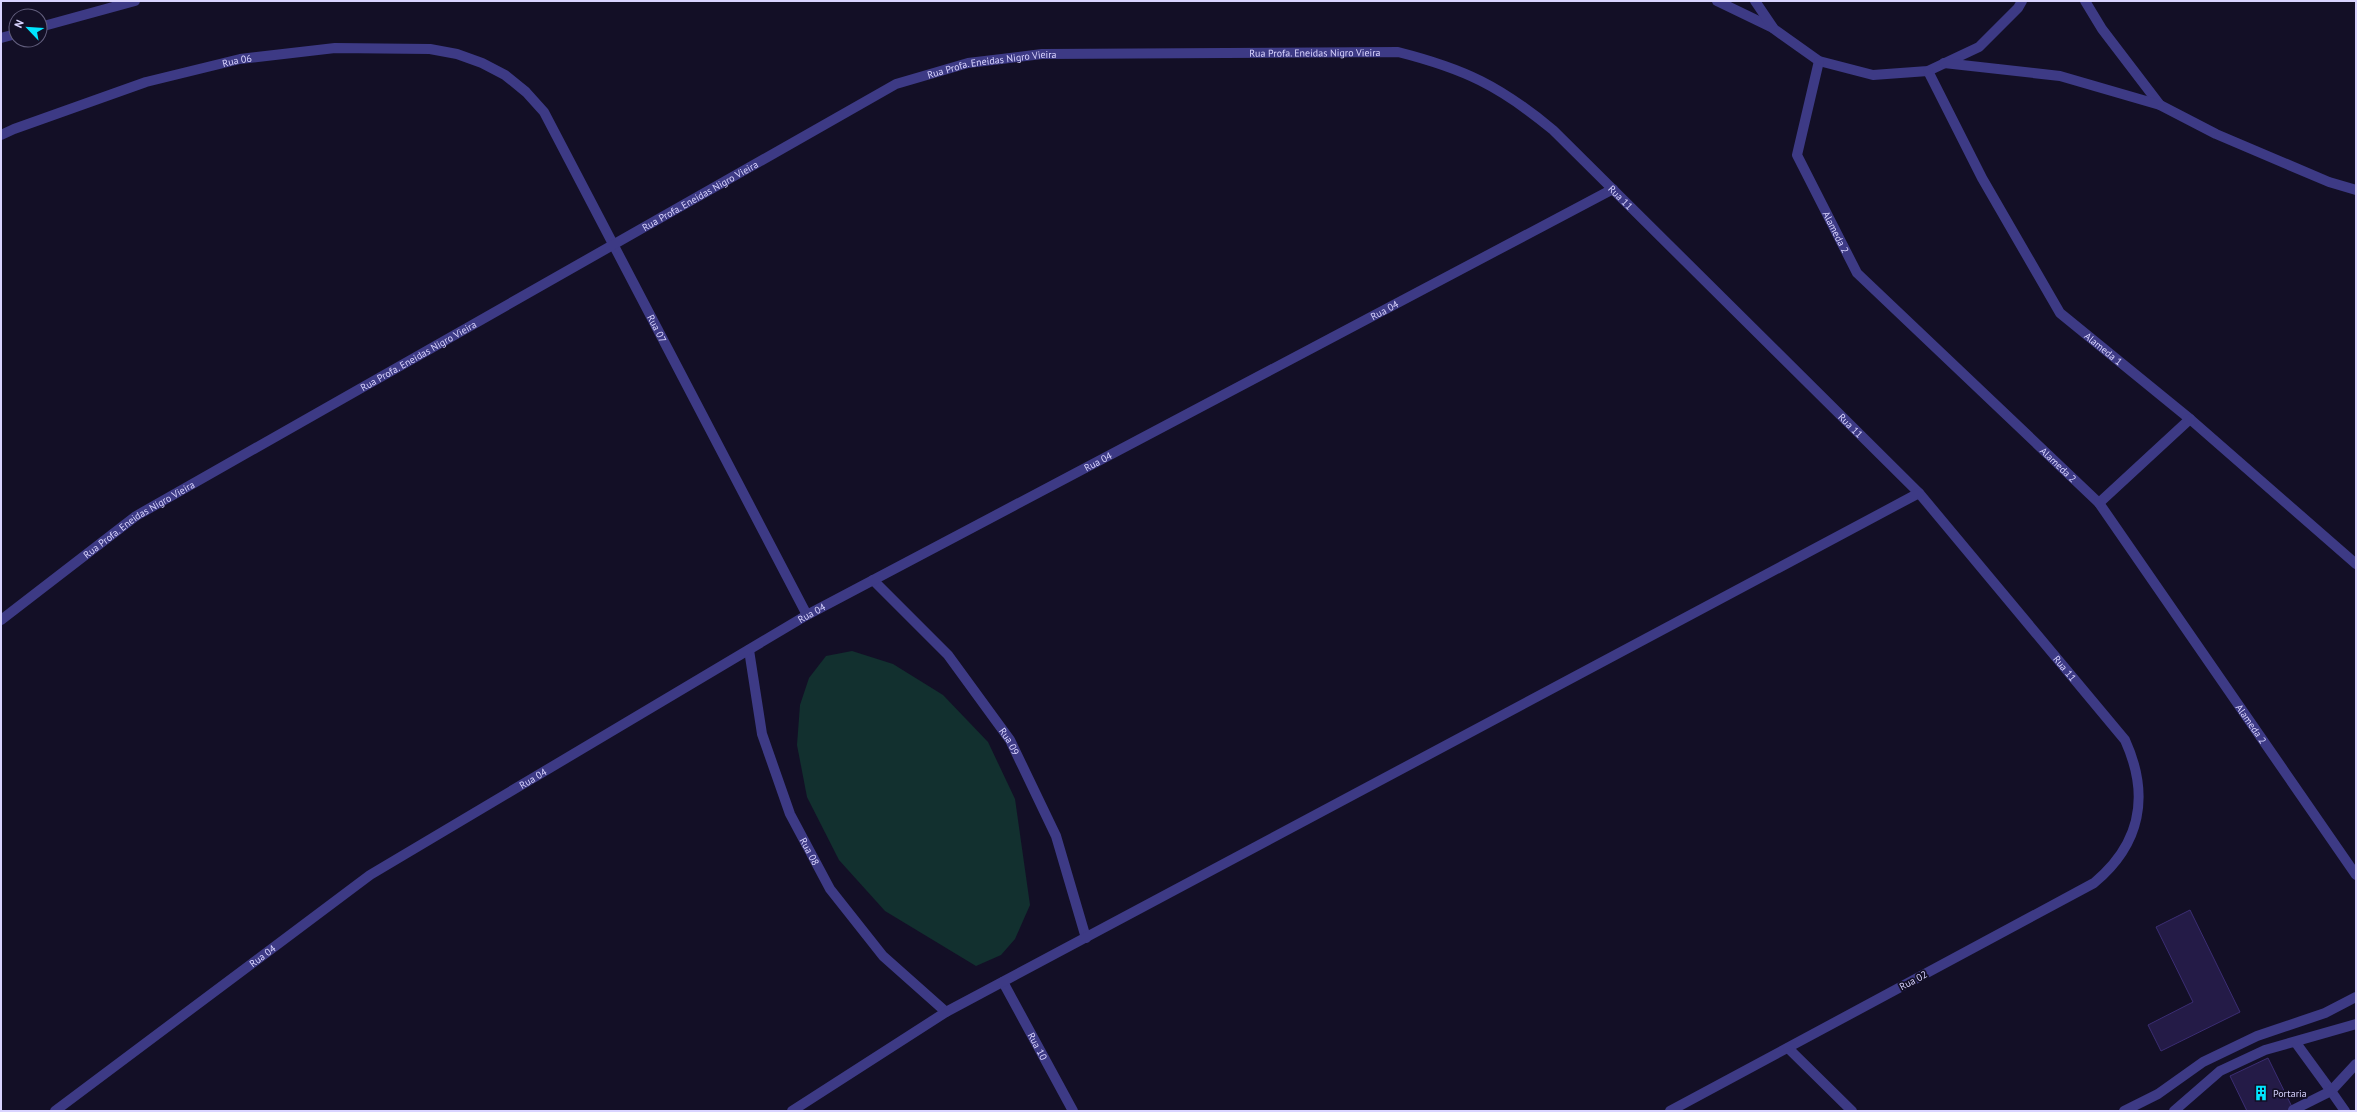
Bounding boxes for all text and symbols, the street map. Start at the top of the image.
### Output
north arrow [8,8,48,48]
text: N [11,18,27,30]
street label: Rua Profa. Eneidas Nigro Vieira [1249,46,1381,60]
street label: Rua Profa. Eneidas Nigro Vieira [926,48,1057,82]
street label: Rua 06 [221,52,252,70]
street label: Rua Profa. Eneidas Nigro Vieira [640,158,760,234]
street label: Rua 11 [1605,182,1636,213]
street label: Alameda 2 [1820,209,1852,255]
street label: Rua 04 [1368,297,1401,323]
street label: Rua 07 [644,312,669,345]
street label: Rua Profa. Eneidas Nigro Vieira [358,318,479,394]
street label: Alameda 1 [2082,330,2125,368]
street label: Rua 11 [1835,411,1866,441]
street label: Alameda 2 [2037,445,2079,485]
street label: Rua 04 [1082,449,1115,474]
street label: Rua Profa. Eneidas Nigro Vieira [81,478,197,561]
street label: Rua 04 [795,600,828,626]
street label: Rua 11 [2050,653,2079,684]
street label: Alameda 2 [2233,702,2269,746]
street label: Rua 09 [996,725,1022,757]
street label: Rua 04 [517,765,550,792]
street label: Rua 08 [797,835,822,868]
street label: Rua 04 [247,942,279,970]
street label: Rua 02 [1897,968,1929,993]
street label: Rua 10 [1025,1030,1050,1063]
building icon: Portaria [2252,1084,2270,1102]
place label: Portaria [2273,1087,2307,1100]

